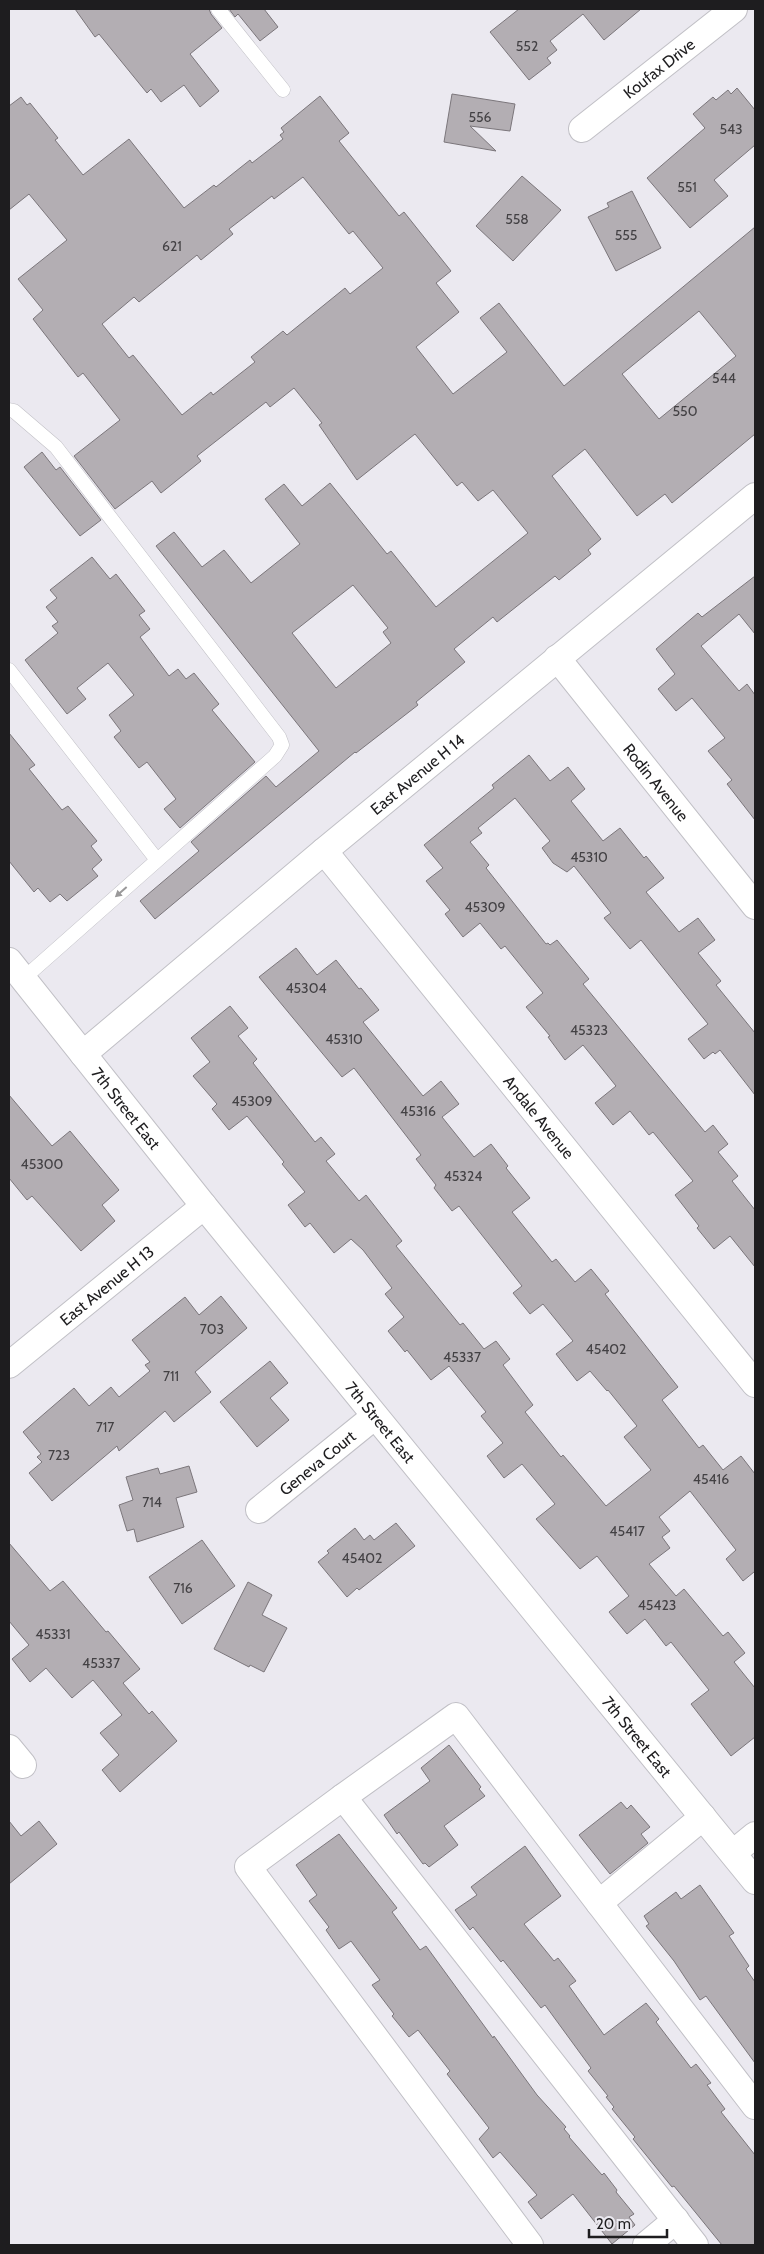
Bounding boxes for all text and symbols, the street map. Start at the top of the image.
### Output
street label: Koufax Drive [620,35,699,103]
house number: 552 [516,37,538,55]
house number: 556 [468,108,492,126]
house number: 543 [719,120,743,138]
house number: 551 [677,178,697,196]
house number: 558 [505,210,529,228]
house number: 555 [615,226,637,244]
house number: 621 [162,237,182,255]
house number: 544 [712,369,736,387]
house number: 550 [673,402,698,420]
street label: East Avenue H 14 [367,730,468,819]
street label: Rodin Avenue [619,740,693,825]
house number: 45310 [570,848,608,866]
one-way arrow [115,886,127,898]
house number: 45309 [465,898,506,916]
house number: 45304 [285,979,327,997]
house number: 45323 [570,1021,608,1039]
house number: 45310 [325,1030,363,1048]
street label: 7th Street East [87,1064,164,1154]
street label: Andale Avenue [499,1072,578,1163]
house number: 45309 [232,1092,273,1110]
house number: 45316 [400,1102,436,1120]
house number: 45300 [21,1155,64,1173]
house number: 45324 [444,1167,482,1185]
street label: East Avenue H 13 [56,1242,158,1330]
house number: 703 [200,1320,224,1338]
house number: 45402 [586,1340,626,1358]
house number: 45337 [443,1348,481,1366]
house number: 711 [163,1367,179,1385]
street label: 7th Street East [341,1378,419,1467]
house number: 717 [96,1418,114,1436]
street label: Geneva Court [276,1426,360,1500]
house number: 723 [48,1446,70,1464]
house number: 45416 [693,1470,729,1488]
house number: 714 [142,1493,162,1511]
house number: 45417 [609,1522,645,1540]
house number: 45402 [342,1549,382,1567]
house number: 716 [173,1579,193,1597]
house number: 45423 [638,1596,676,1614]
house number: 45331 [35,1625,71,1643]
house number: 45337 [82,1654,120,1672]
street label: 7th Street East [598,1692,676,1782]
scale bar [589,2206,666,2238]
text: 20 m [596,2215,631,2233]

